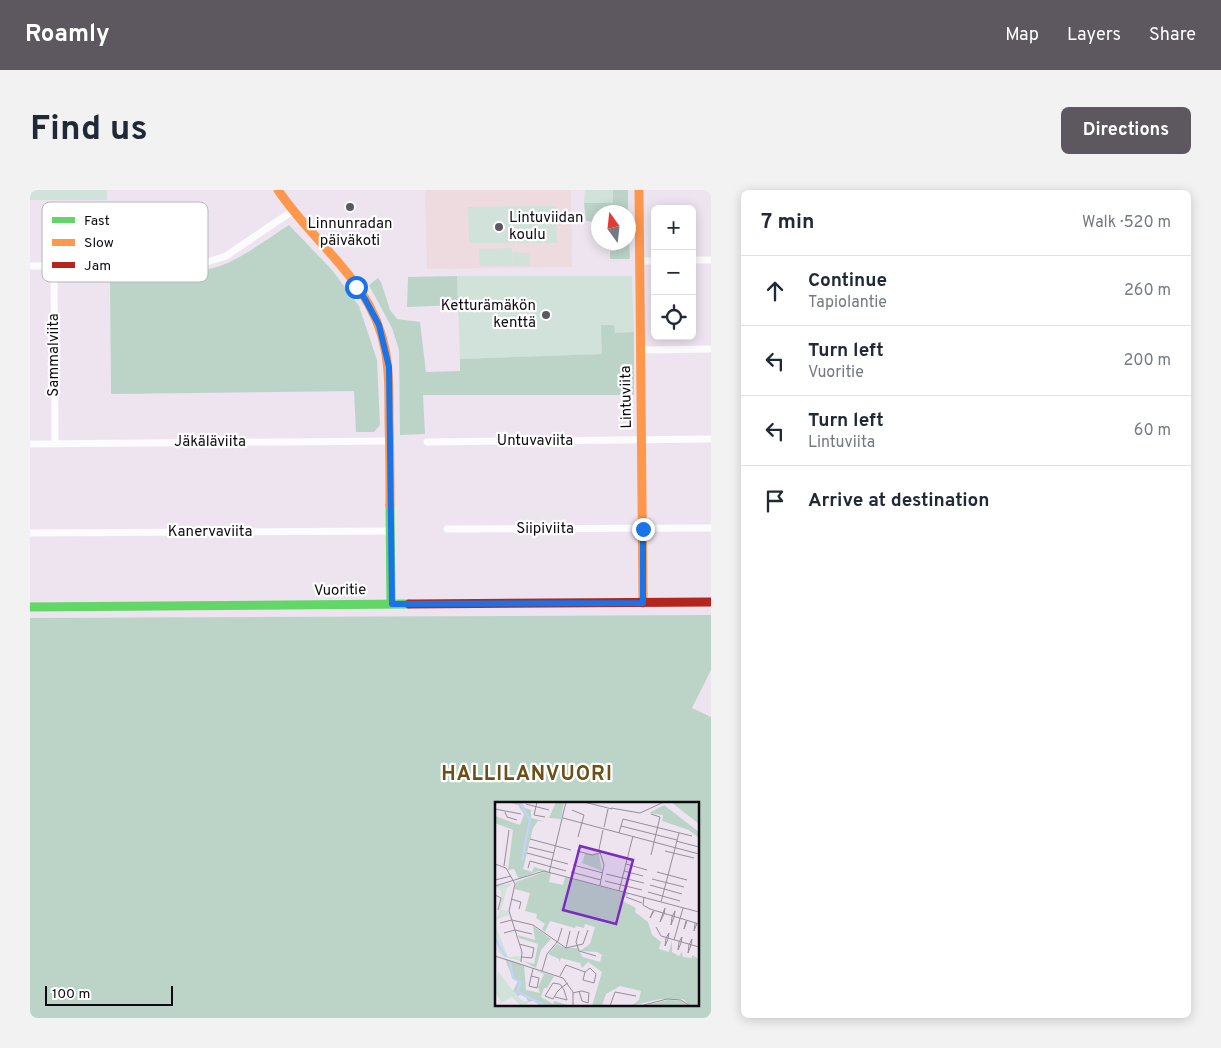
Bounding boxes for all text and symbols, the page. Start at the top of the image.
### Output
text: Roamly [25,20,110,50]
text: Map [1005,24,1039,47]
text: Layers [1067,24,1121,47]
text: Share [1149,24,1196,47]
button: Directions [1061,107,1191,154]
text: Find us [30,108,148,152]
marker: Linnunradan päiväkoti [344,201,356,213]
legend [42,202,208,282]
north arrow [591,205,636,250]
map controls [651,205,696,340]
button: + [651,205,696,250]
place label: Lintuviidan koulu [509,209,584,245]
text: 7 min [761,209,814,236]
text: Fast [84,213,110,230]
text: Walk · 520 m [1082,213,1171,233]
place label: Linnunradan päiväkoti [307,215,393,251]
marker: Lintuviidan koulu [493,221,505,233]
text: Slow [84,235,114,252]
button: − [651,250,696,295]
text: Jam [84,258,111,275]
text: Continue [808,269,887,293]
route start [345,276,368,299]
icon: ahead [761,277,789,305]
text: 260 m [1124,281,1171,301]
text: Tapiolantie [808,293,887,313]
button: locate [651,295,696,340]
place label: Ketturämäkön kenttä [441,297,536,333]
marker: Ketturämäkön kenttä [540,309,552,321]
street label: Sammalviita [45,313,64,397]
text: Turn left [808,339,884,363]
icon: left [761,347,789,375]
text: 200 m [1123,351,1171,371]
text: Vuoritie [808,363,864,383]
street label: Lintuviita [617,365,637,429]
text: Turn left [808,409,884,433]
icon: left [761,417,789,445]
text: 60 m [1134,421,1171,441]
street label: Untuvaviita [497,432,573,451]
street label: Jäkäläviita [174,433,246,452]
text: Lintuviita [808,433,875,453]
icon: arrive [761,487,789,515]
text: Arrive at destination [808,489,989,513]
route end [632,518,655,541]
street label: Siipiviita [516,520,574,539]
street label: Kanervaviita [168,523,252,542]
street label: Vuoritie [314,581,366,601]
district label: HALLILANVUORI [441,762,613,788]
inset map [495,802,698,1006]
scale bar [45,983,172,1006]
text: 100 m [52,986,90,1003]

